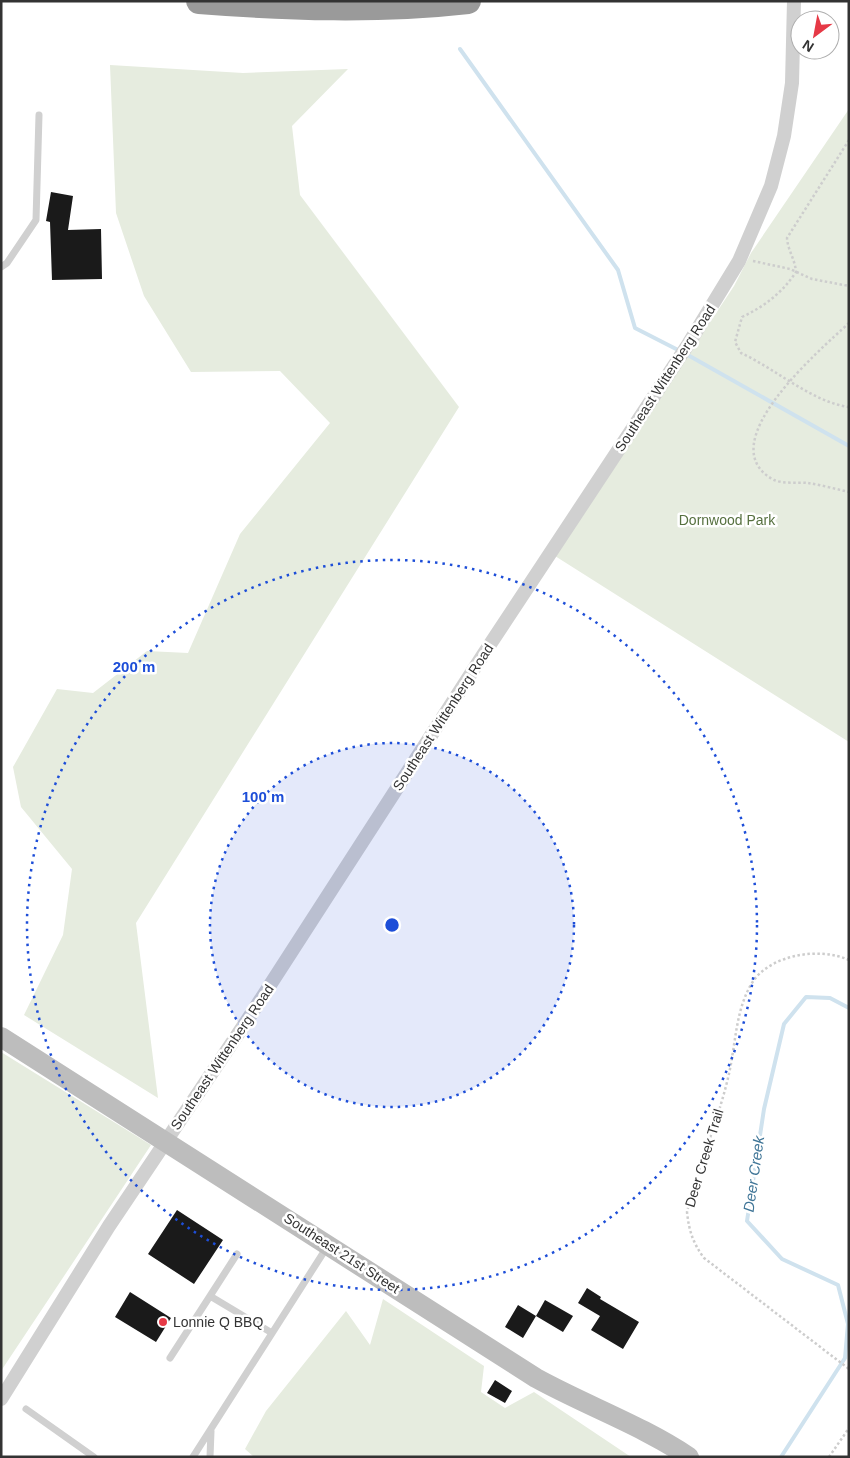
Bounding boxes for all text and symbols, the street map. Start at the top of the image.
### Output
north arrow [790,10,840,60]
text: N [800,37,817,55]
street label: Southeast Wittenberg Road [611,302,719,454]
park label: Dornwood Park [679,512,776,528]
street label: Southeast Wittenberg Road [389,641,497,793]
text: 200 m [113,658,155,675]
text: 100 m [242,788,284,805]
centre of rings [383,916,401,934]
street label: Southeast Wittenberg Road [167,981,277,1133]
street label: Deer Creek Trail [681,1107,727,1209]
water label: Deer Creek [740,1133,767,1213]
street label: Southeast 21st Street [281,1210,403,1296]
place label: Lonnie Q BBQ [173,1314,263,1330]
marker: Lonnie Q BBQ [157,1316,169,1328]

